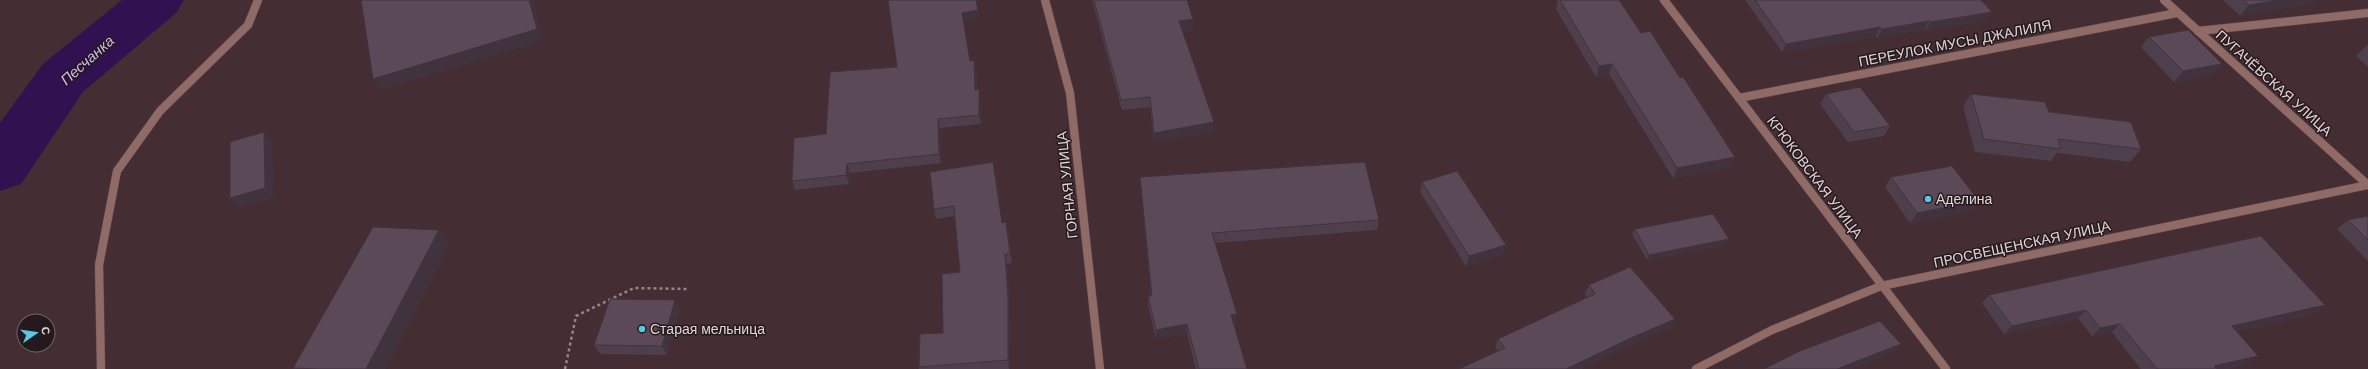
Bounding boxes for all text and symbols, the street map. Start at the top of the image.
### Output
street label: ПЕРЕУЛОК МУСЫ ДЖАЛИЛЯ [1857,16,2053,70]
street label: ПУГАЧЁВСКАЯ УЛИЦА [2213,27,2336,140]
water label: Песчанка [57,32,117,88]
street label: КРЮКОВСКАЯ УЛИЦА [1764,113,1866,242]
street label: ГОРНАЯ УЛИЦА [1053,130,1081,239]
place label: Аделина [1936,191,1993,207]
marker: Аделина [1923,194,1933,204]
street label: ПРОСВЕЩЕНСКАЯ УЛИЦА [1932,217,2112,271]
north arrow [16,313,56,353]
place label: Старая мельница [650,321,765,337]
marker: Старая мельница [637,324,647,334]
text: С [39,326,52,336]

